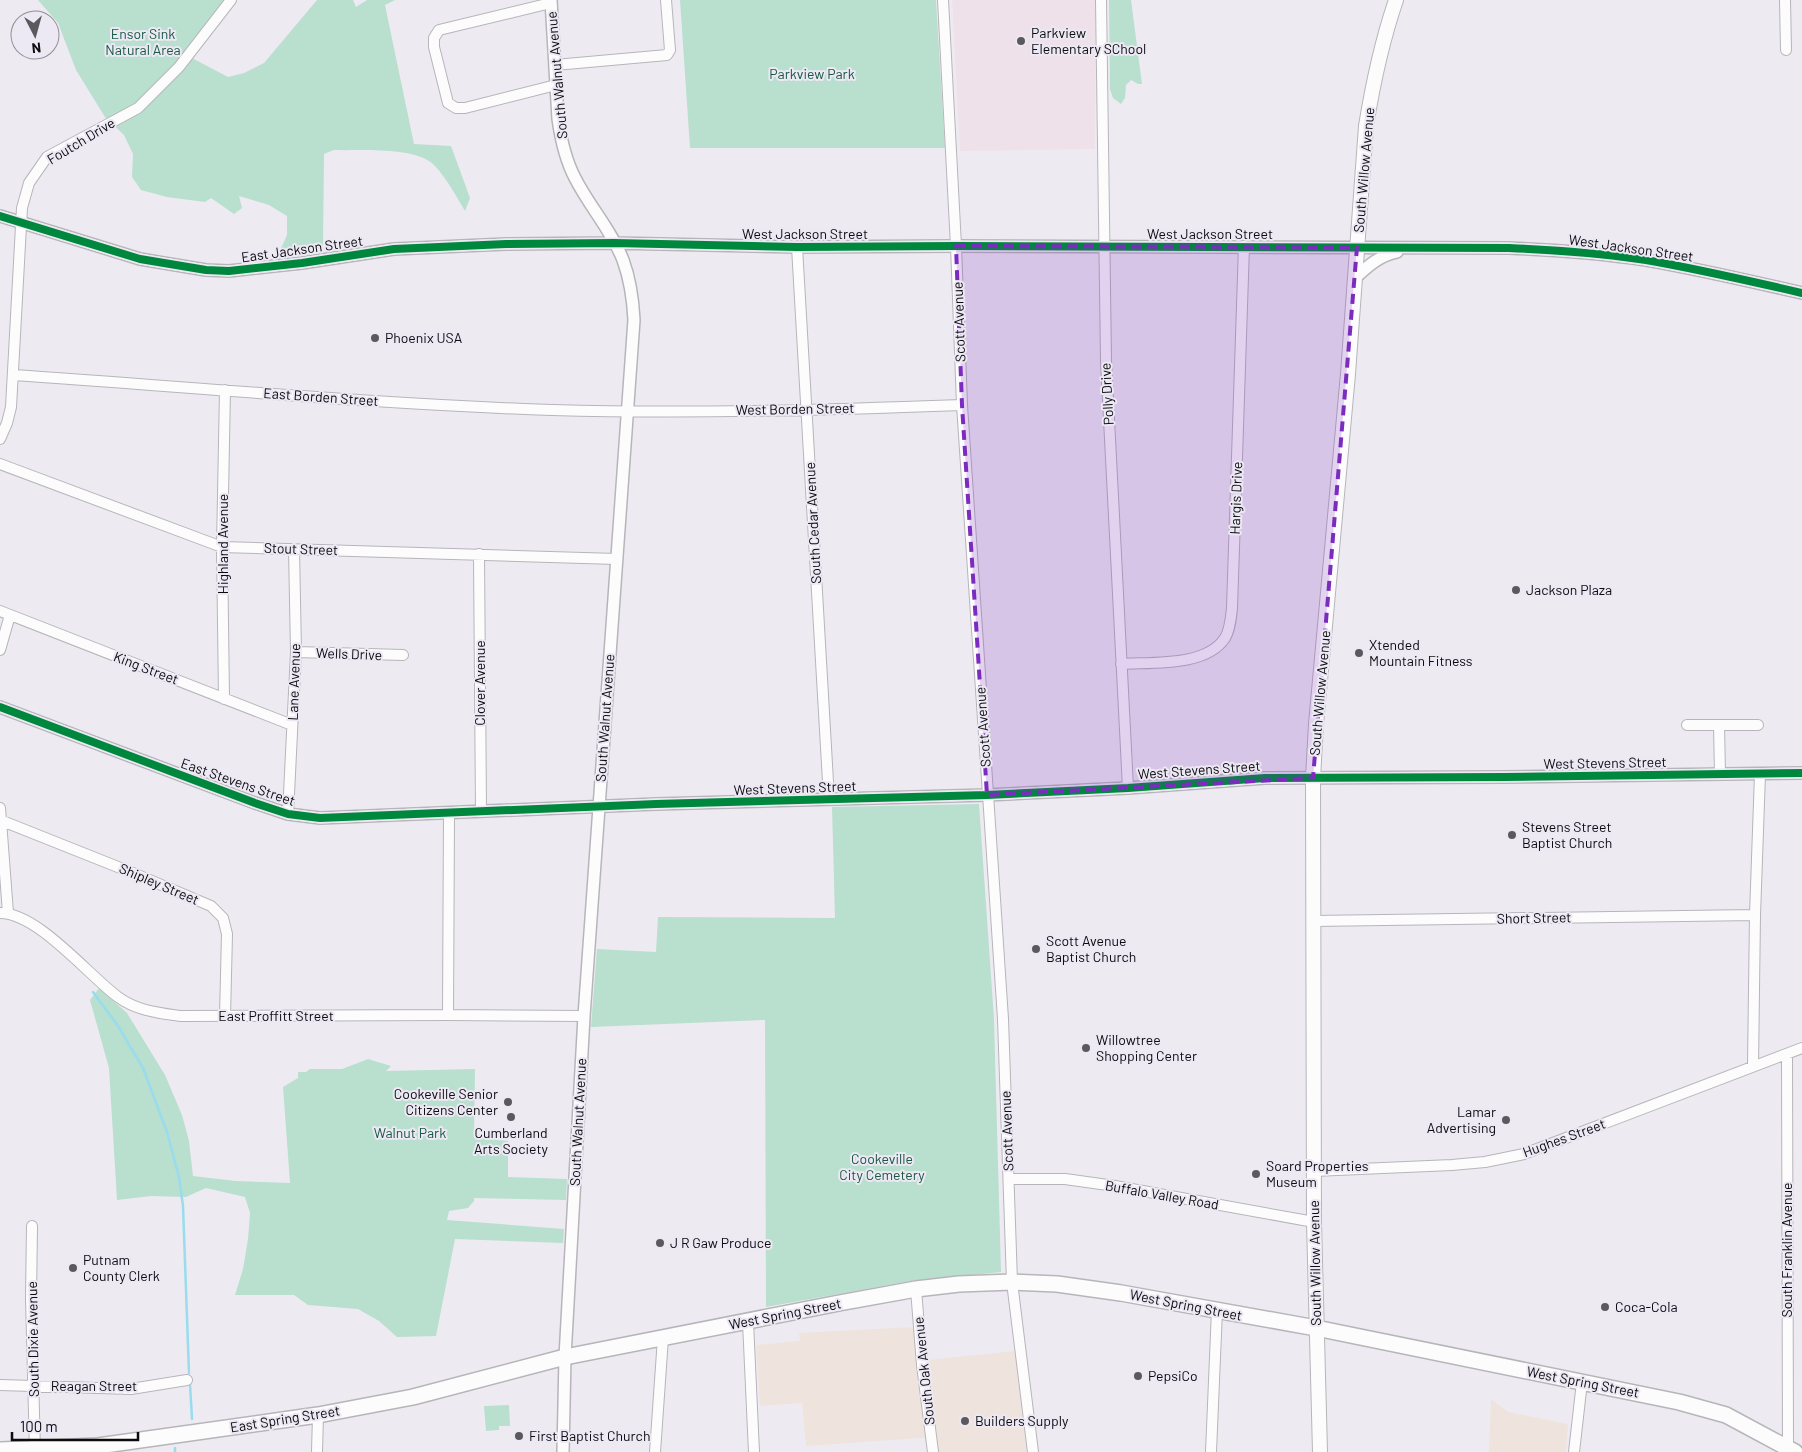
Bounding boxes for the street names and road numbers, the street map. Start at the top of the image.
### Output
street label: South Walnut Avenue [542,10,571,140]
street label: South Willow Avenue [1350,107,1377,233]
street label: Foutch Drive [44,114,118,167]
street label: West Jackson Street [742,225,868,242]
street label: West Jackson Street [1147,225,1273,242]
street label: West Jackson Street [1568,230,1695,265]
street label: East Jackson Street [240,232,364,265]
street label: Scott Avenue [949,282,968,363]
street label: Polly Drive [1096,362,1117,426]
street label: East Borden Street [263,384,379,409]
street label: West Borden Street [736,399,854,418]
street label: Hargis Drive [1226,461,1245,535]
street label: South Cedar Avenue [801,462,824,584]
street label: Highland Avenue [214,494,231,594]
street label: Stout Street [264,539,338,558]
street label: South Willow Avenue [1306,630,1333,756]
street label: Clover Avenue [471,640,488,726]
street label: Lane Avenue [284,643,303,721]
street label: Wells Drive [316,644,382,663]
street label: King Street [111,647,181,688]
street label: South Walnut Avenue [592,653,617,782]
street label: Scott Avenue [971,686,994,768]
street label: West Stevens Street [1543,753,1667,772]
street label: East Stevens Street [179,754,298,809]
street label: West Stevens Street [1137,757,1261,782]
street label: West Stevens Street [733,777,857,798]
street label: Shipley Street [117,859,202,908]
street label: Short Street [1497,908,1571,927]
street label: East Proffitt Street [218,1007,334,1024]
street label: South Walnut Avenue [566,1058,589,1186]
street label: Scott Avenue [997,1091,1016,1172]
street label: Hughes Street [1520,1115,1607,1160]
street label: Buffalo Valley Road [1104,1176,1220,1213]
street label: South Franklin Avenue [1778,1183,1795,1317]
street label: South Willow Avenue [1305,1200,1324,1326]
street label: South Dixie Avenue [23,1281,42,1397]
street label: West Spring Street [1128,1285,1244,1324]
street label: West Spring Street [727,1294,843,1333]
street label: South Oak Avenue [909,1316,938,1426]
street label: West Spring Street [1525,1362,1641,1401]
street label: Reagan Street [51,1377,137,1394]
street label: East Spring Street [229,1401,341,1436]

